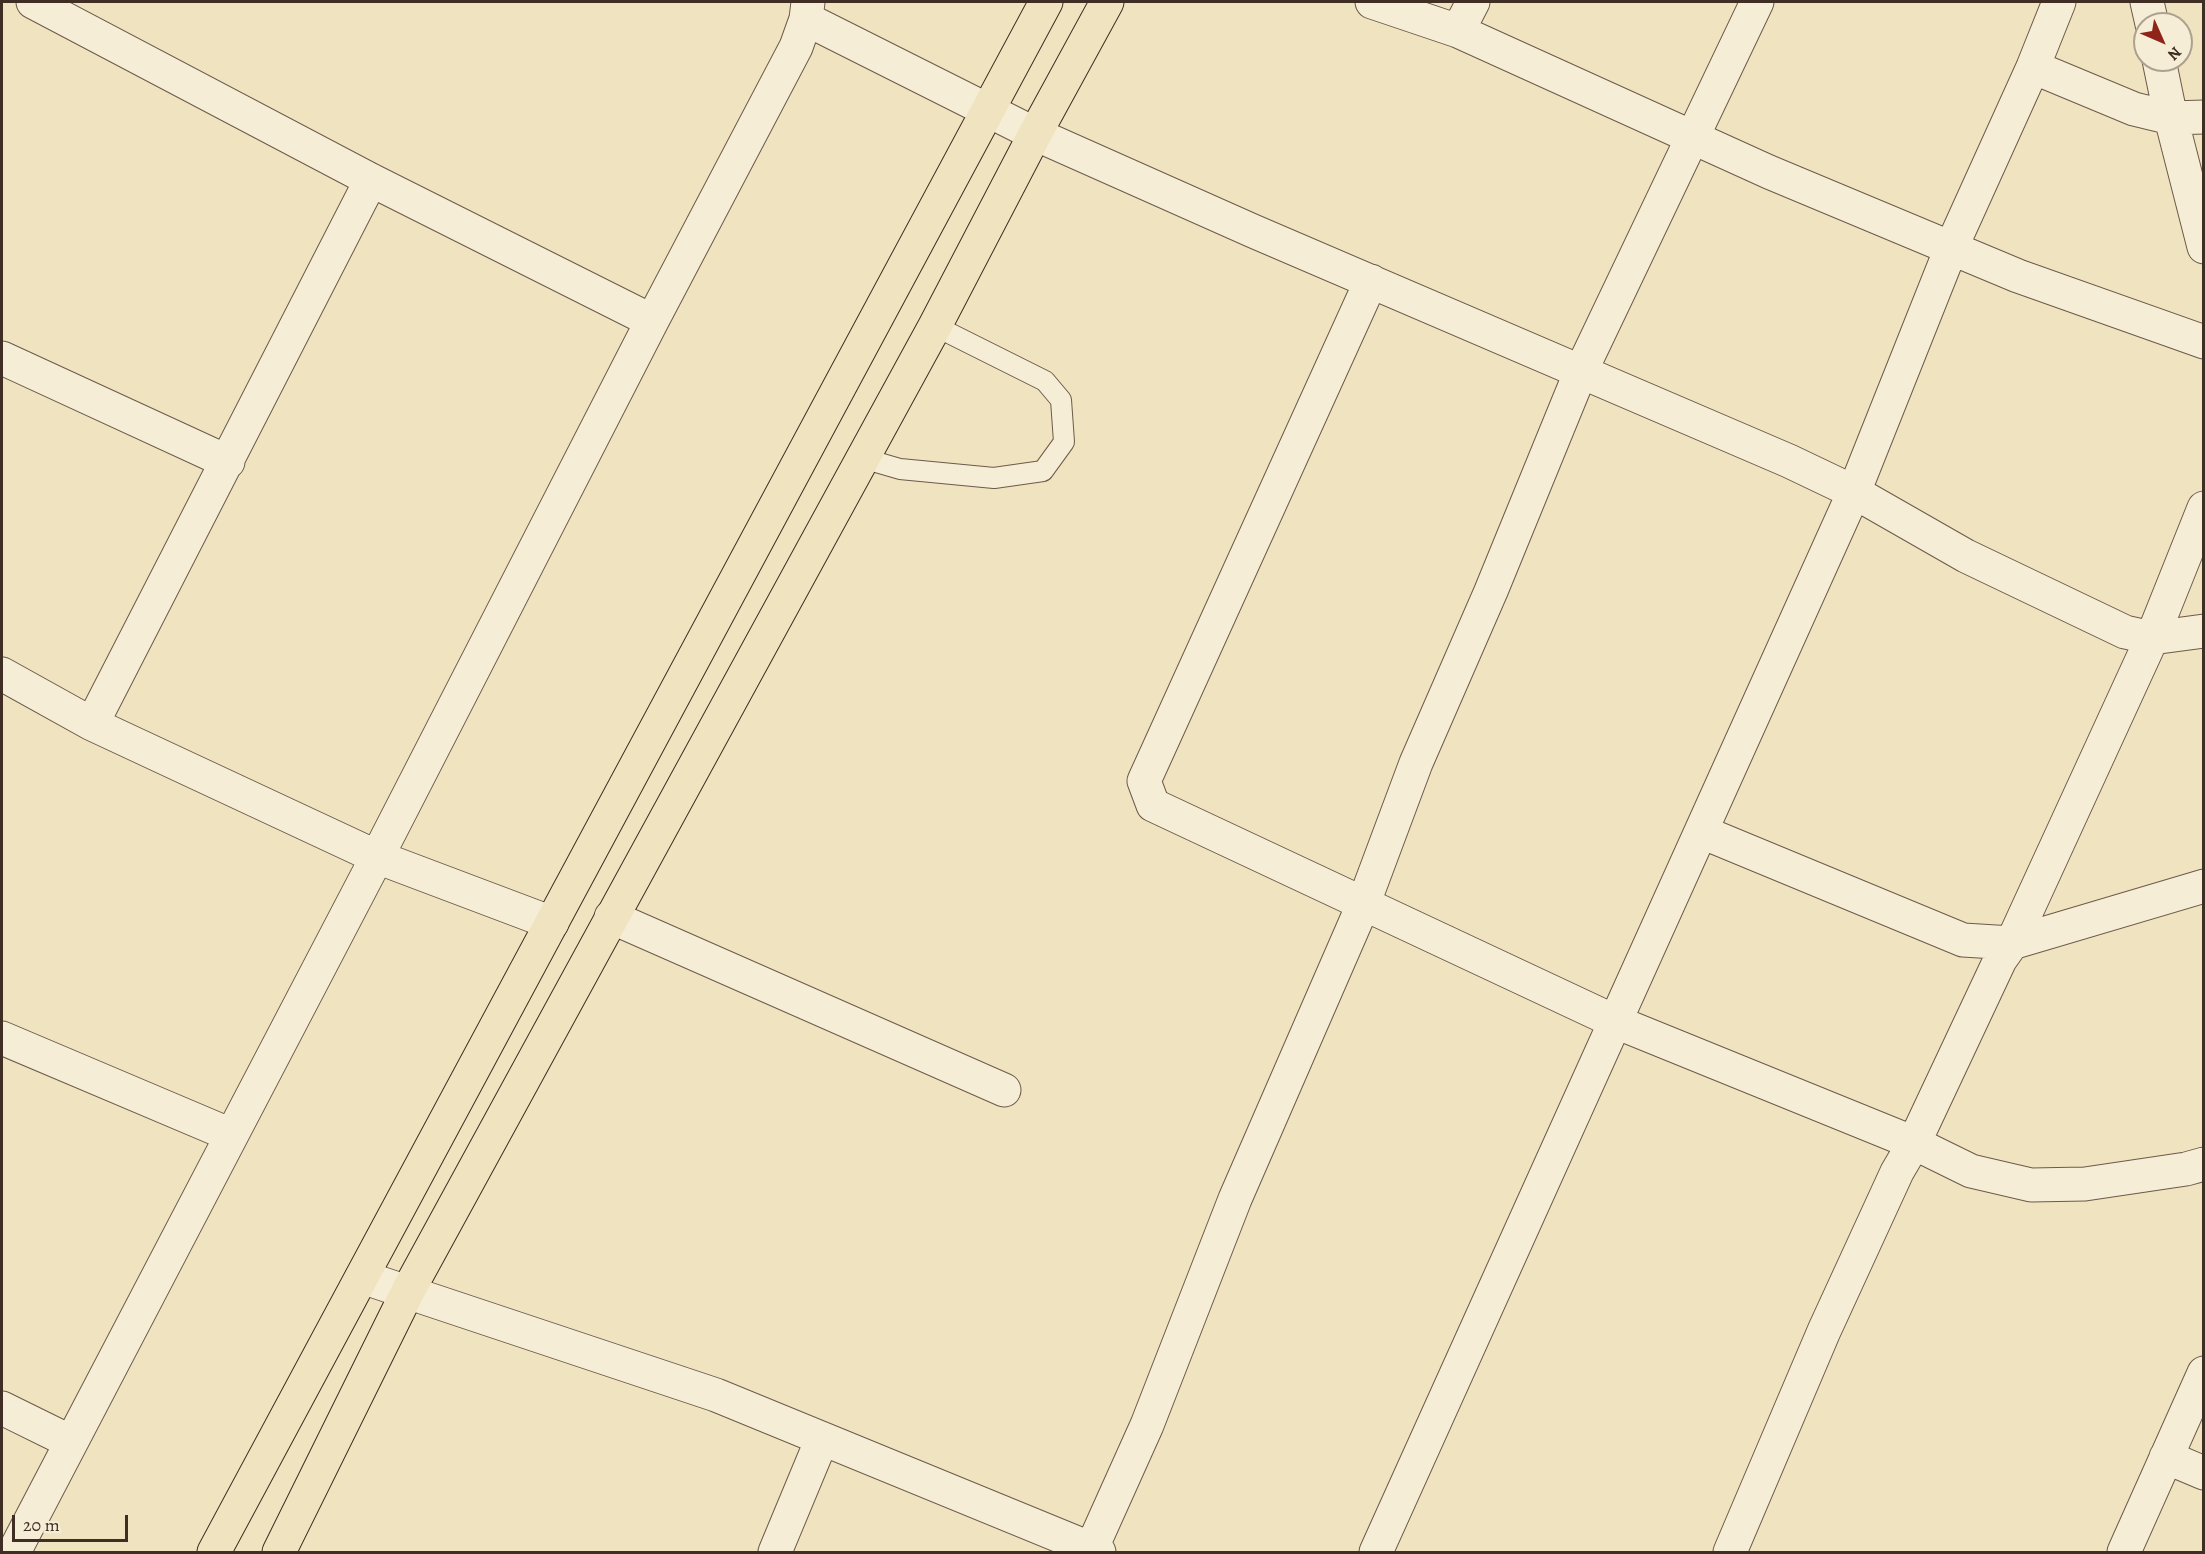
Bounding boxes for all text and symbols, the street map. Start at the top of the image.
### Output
north arrow [2133,12,2193,72]
text: N [2162,41,2186,65]
scale bar [15,1503,130,1541]
text: 20 m [23,1513,60,1537]

